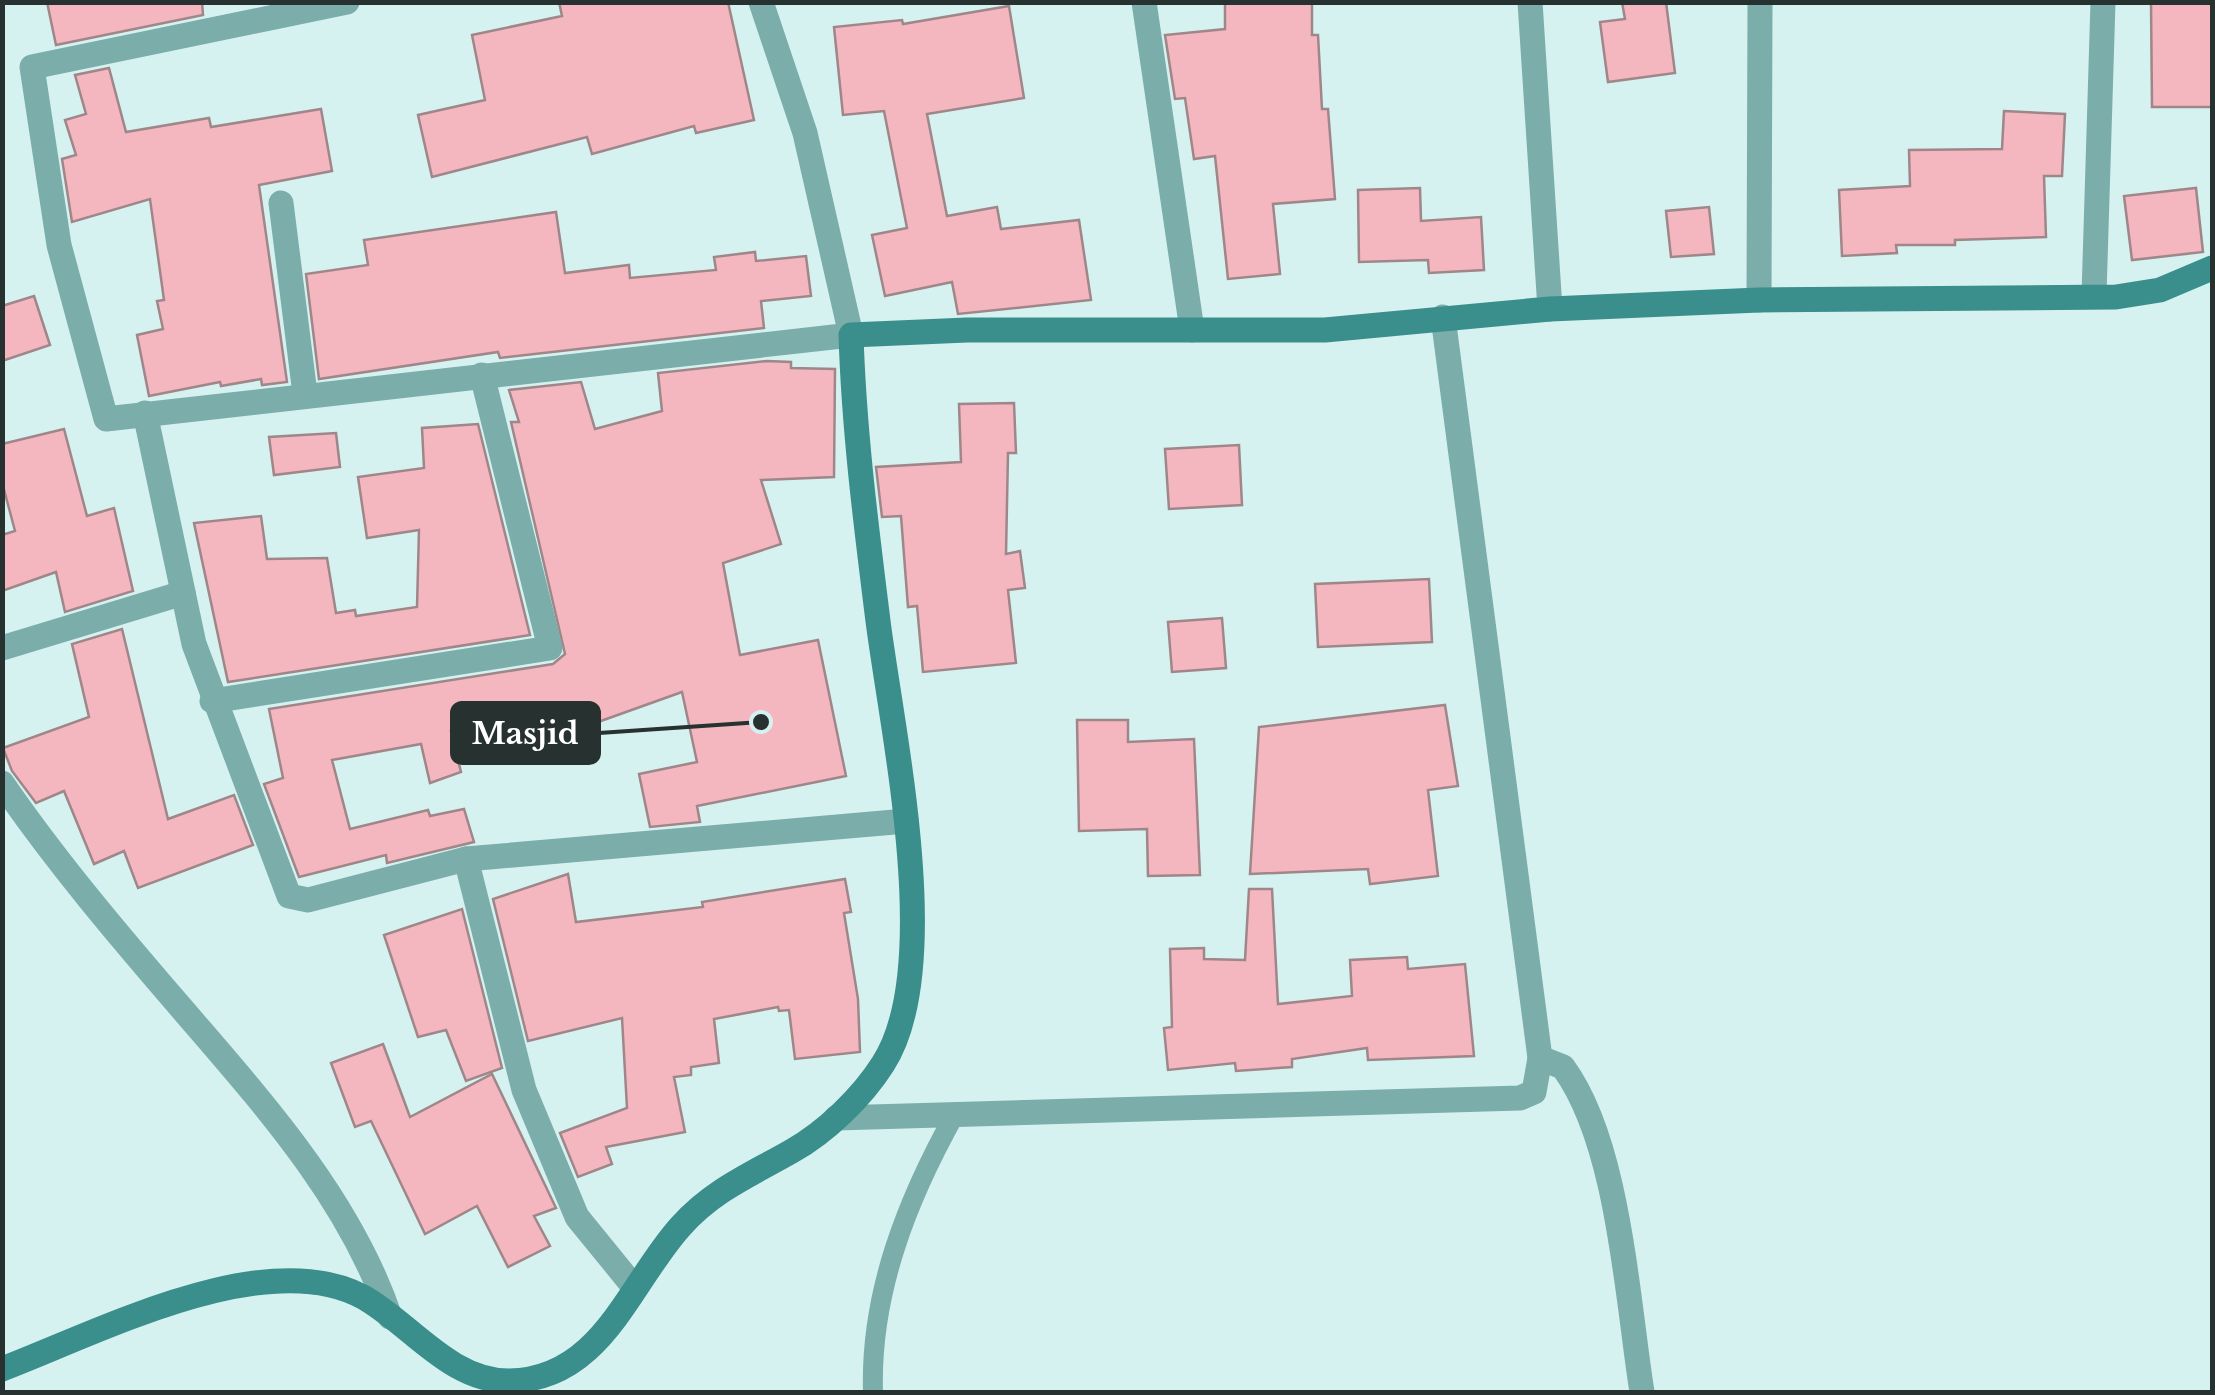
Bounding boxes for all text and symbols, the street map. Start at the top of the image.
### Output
callout: Masjid [452,703,599,763]
text: Masjid [471,715,579,752]

